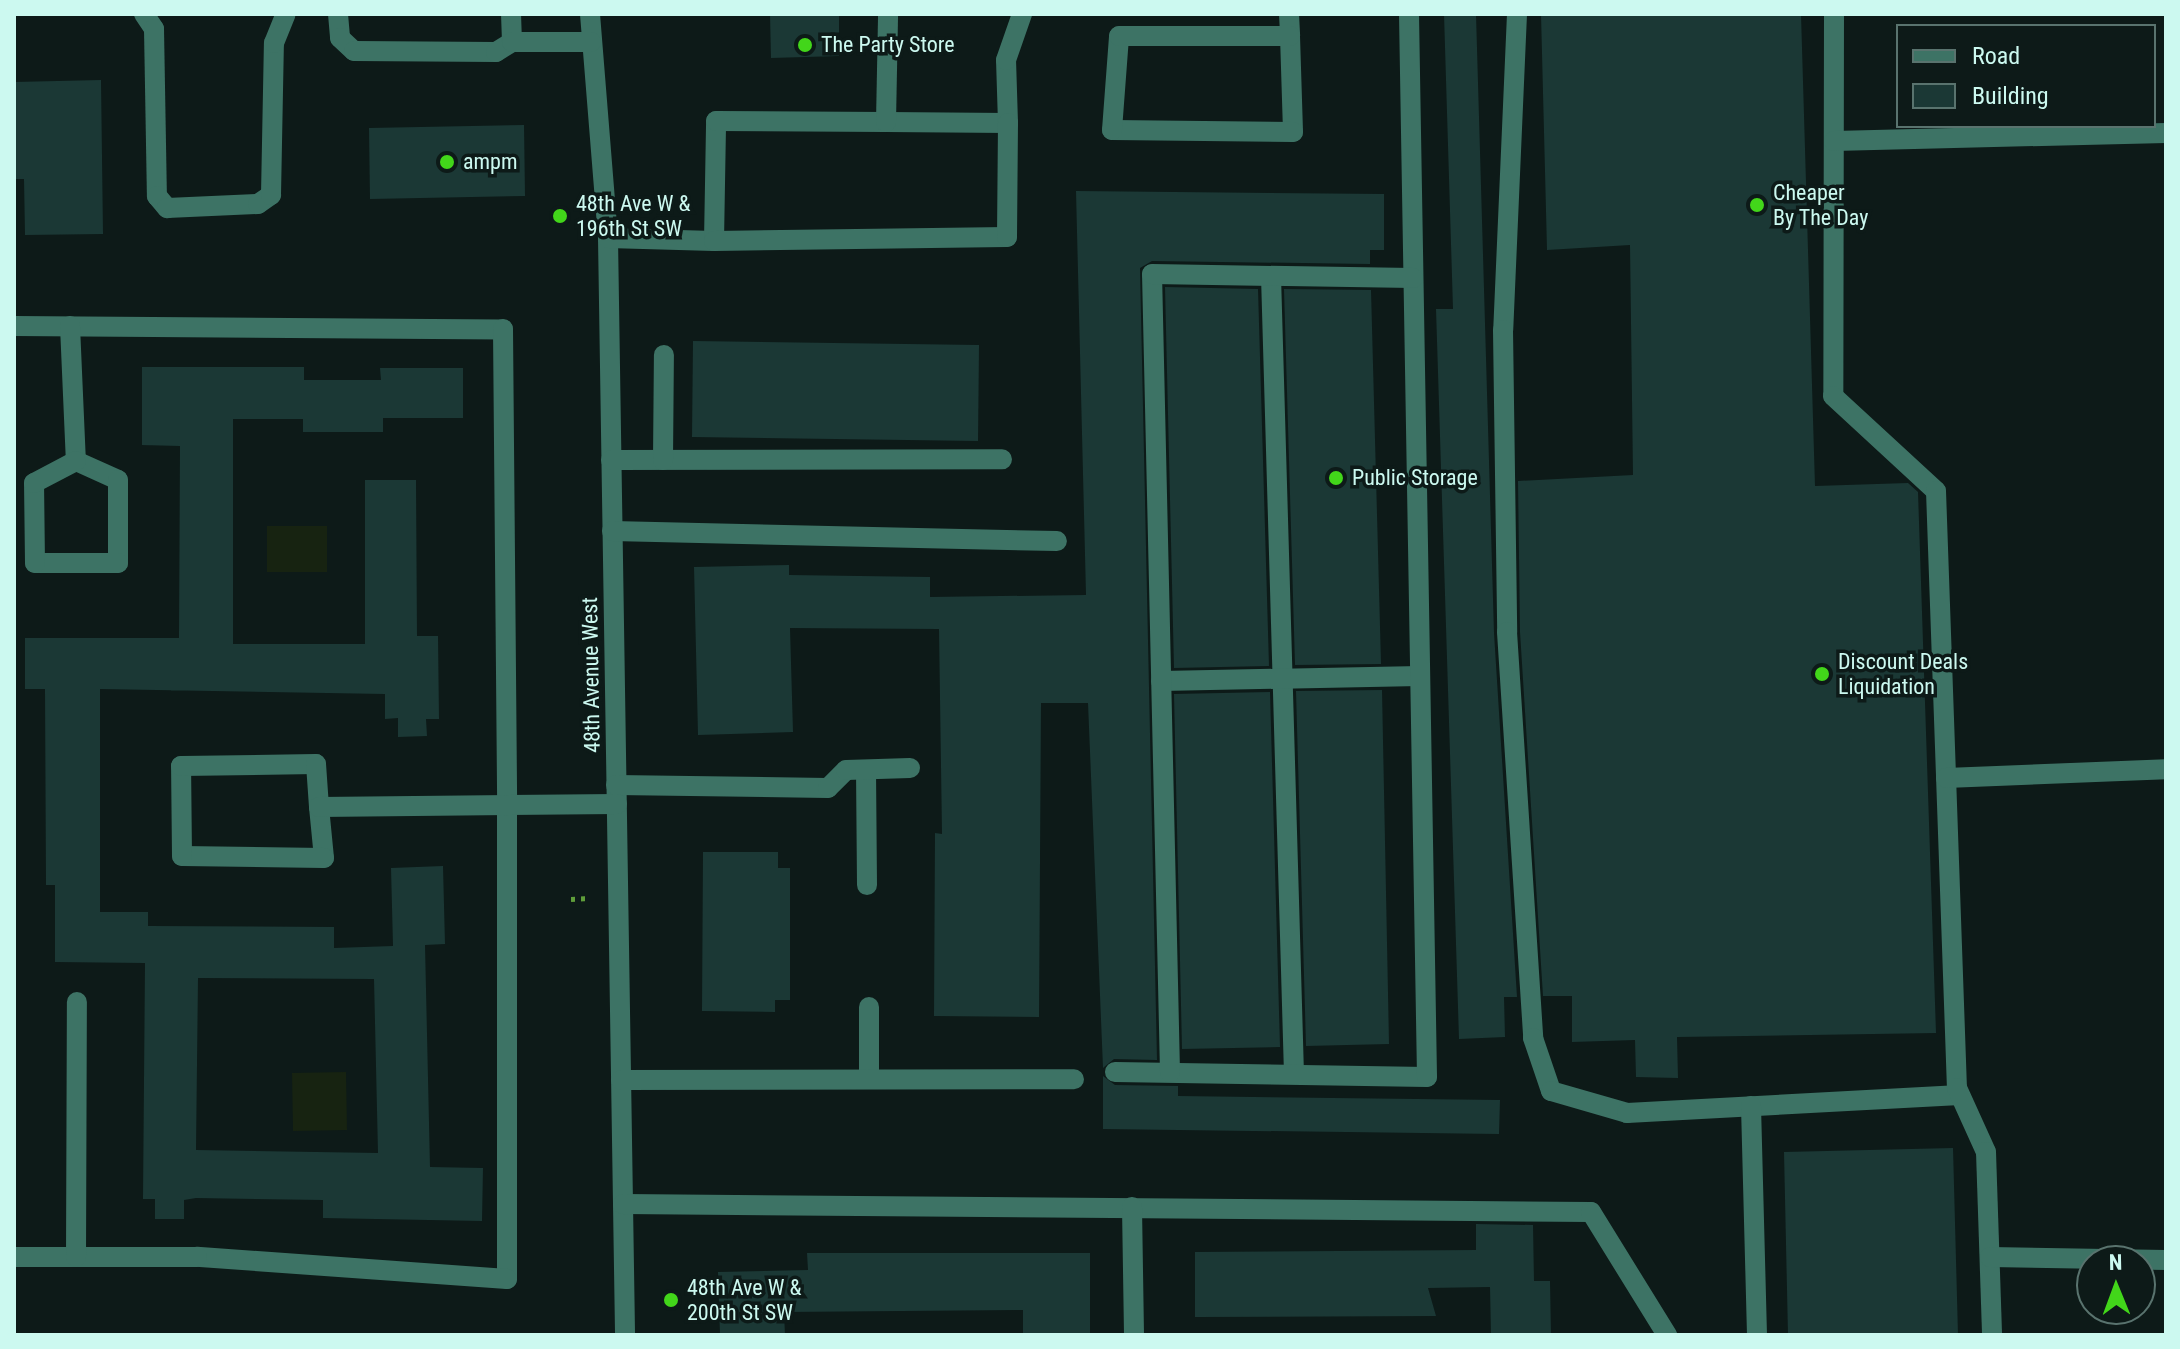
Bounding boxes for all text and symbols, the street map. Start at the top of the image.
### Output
legend [1896,24,2156,128]
place label: The Party Store [821,32,955,58]
marker: The Party Store [796,36,814,54]
text: Road [1972,42,2020,70]
text: Building [1972,82,2049,110]
place label: ampm [463,149,518,175]
marker: ampm [438,153,456,171]
place label: Cheaper By The Day [1773,179,1869,230]
place label: 48th Ave W & 196th St SW [576,190,690,242]
marker: Cheaper By The Day [1748,196,1766,214]
marker: 48th Ave W & 196th St SW [551,207,569,225]
place label: Public Storage [1352,465,1478,491]
marker: Public Storage [1327,469,1345,487]
street label: 48th Avenue West [576,597,606,753]
place label: Discount Deals Liquidation [1838,648,1968,700]
marker: Discount Deals Liquidation [1813,665,1831,683]
north arrow [2076,1245,2156,1325]
text: N [2109,1250,2123,1275]
place label: 48th Ave W & 200th St SW [687,1274,801,1326]
marker: 48th Ave W & 200th St SW [662,1291,680,1309]

